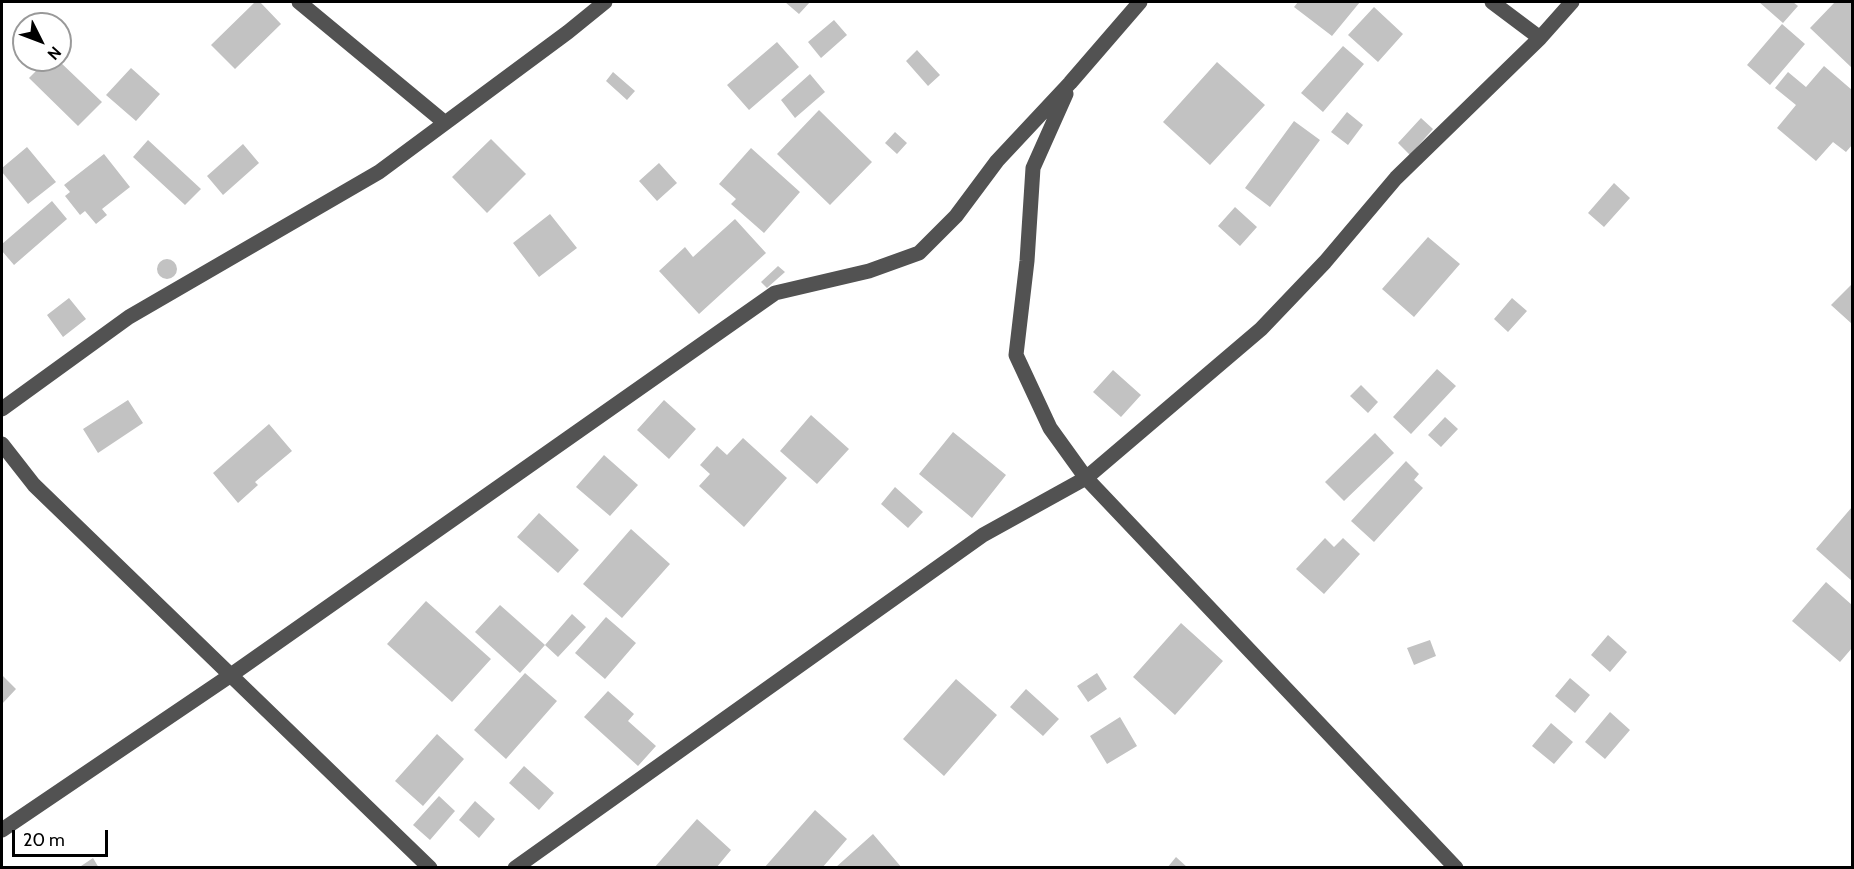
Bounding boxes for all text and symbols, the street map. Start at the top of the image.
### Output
north arrow [12,12,72,72]
text: N [43,42,65,64]
scale bar [15,818,111,856]
text: 20 m [23,829,65,851]

